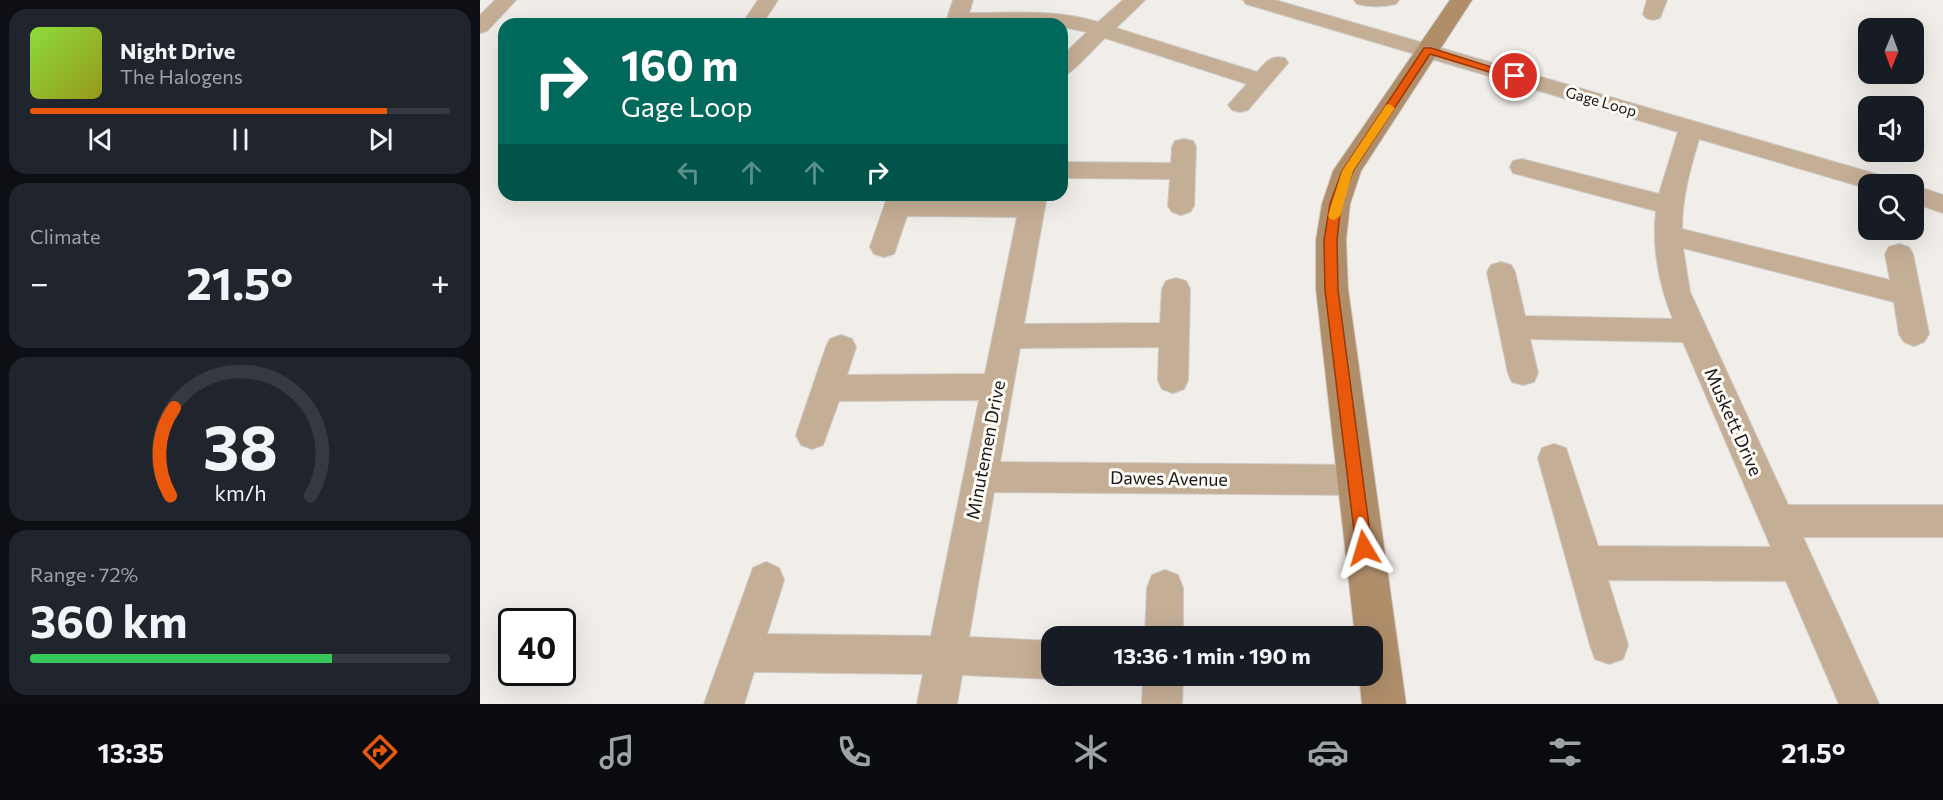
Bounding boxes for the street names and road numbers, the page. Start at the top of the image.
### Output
street label: Gage Loop [1564,82,1639,120]
street label: Muskett Drive [1700,364,1768,479]
street label: Minutemen Drive [961,378,1009,521]
street label: Dawes Avenue [1110,466,1228,490]

